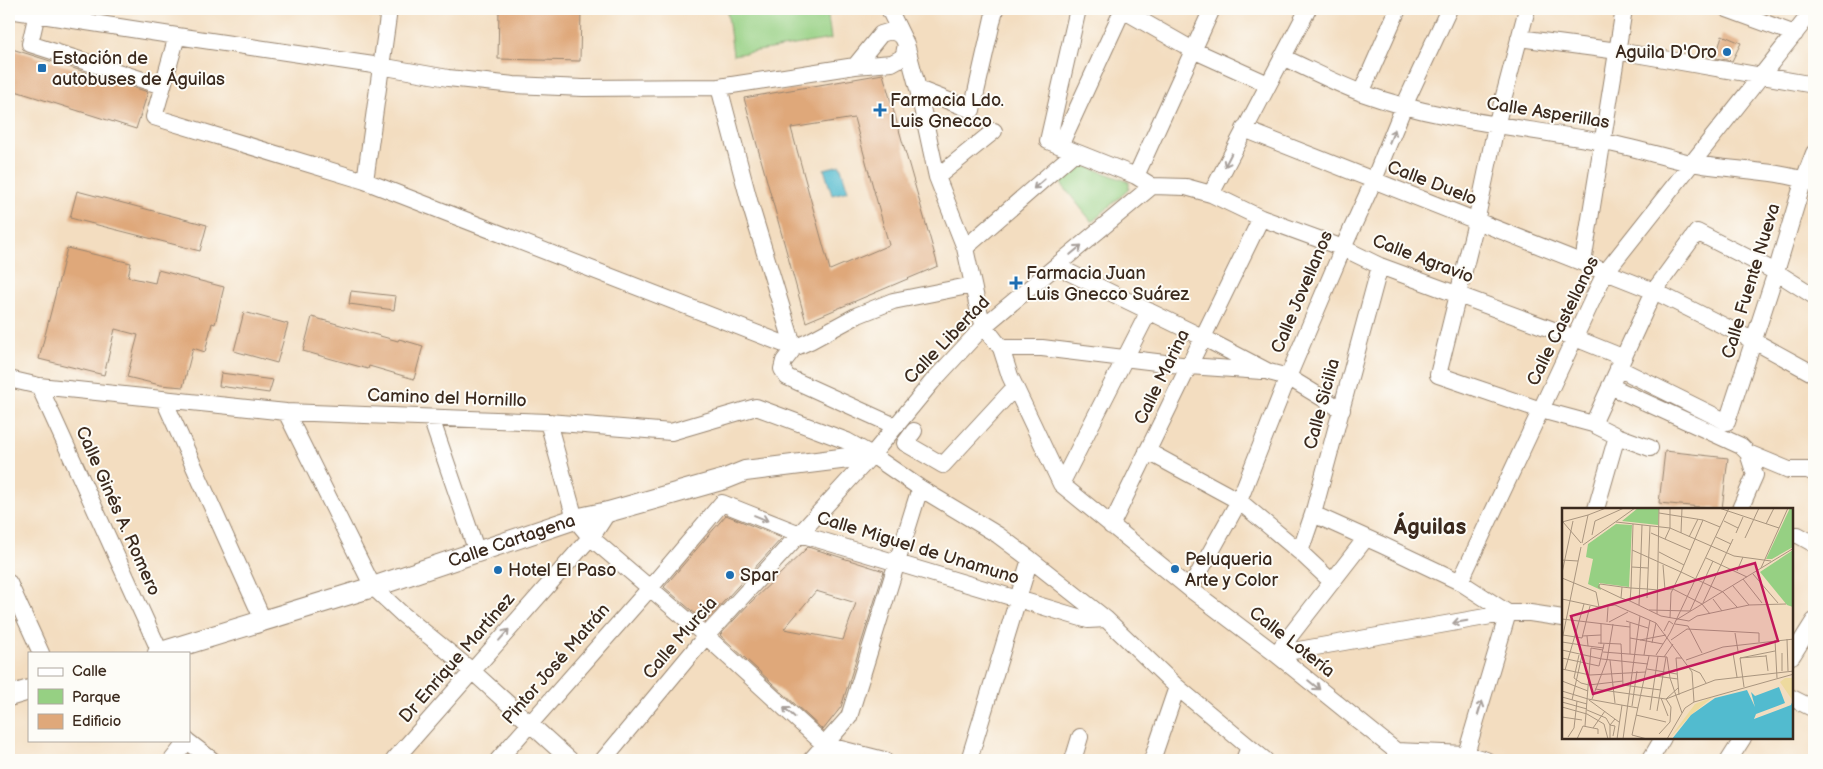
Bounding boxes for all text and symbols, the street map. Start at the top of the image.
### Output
place label: Aguila D'Oro [1616,42,1717,63]
marker: Aguila D'Oro [1721,46,1733,58]
place label: Estación de autobuses de Águilas [52,48,225,90]
marker: Estación de autobuses de Águilas [36,62,48,74]
place label: Farmacia Ldo. Luis Gnecco [890,90,1004,132]
street label: Calle Asperillas [1485,93,1611,133]
marker: Farmacia Ldo. Luis Gnecco [874,104,886,116]
one-way arrow [1387,129,1397,144]
one-way arrow [1223,153,1233,168]
street label: Calle Duelo [1384,156,1480,210]
one-way arrow [1032,178,1045,189]
street label: Calle Fuente Nueva [1717,201,1785,361]
street label: Calle Jovellanos [1267,227,1337,356]
street label: Calle Agravio [1369,230,1477,288]
one-way arrow [1069,245,1082,256]
street label: Calle Castellanos [1523,253,1603,389]
place label: Farmacia Juan Luis Gnecco Suárez [1026,263,1189,305]
marker: Farmacia Juan Luis Gnecco Suárez [1010,277,1022,289]
street label: Calle Libertad [900,292,994,388]
street label: Calle Marina [1130,326,1194,428]
street label: Calle Sicilia [1300,356,1344,452]
street label: Camino del Hornillo [367,385,527,411]
street label: Calle Ginés A. Romero [71,423,165,599]
street label: Calle Miguel de Unamuno [814,507,1022,589]
inset map [1562,508,1793,739]
street label: Calle Cartagena [445,509,578,572]
district label: Águilas [1393,512,1466,541]
one-way arrow [753,514,768,524]
place label: Peluqueria Arte y Color [1185,549,1279,591]
place label: Hotel El Paso [508,560,616,581]
marker: Peluqueria Arte y Color [1169,563,1181,575]
marker: Hotel El Paso [492,564,504,576]
place label: Spar [740,565,779,586]
marker: Spar [724,569,736,581]
street label: Dr Enrique Martínez [395,589,519,727]
street label: Calle Murcia [639,593,721,683]
street label: Pintor José Matrán [498,599,614,729]
street label: Calle Lotería [1245,602,1339,682]
one-way arrow [1452,617,1468,627]
one-way arrow [499,628,510,641]
legend [28,652,190,742]
text: Calle [72,662,107,681]
one-way arrow [1307,679,1320,690]
text: Parque [72,688,121,707]
one-way arrow [1475,700,1485,716]
one-way arrow [783,706,795,718]
text: Edificio [72,712,121,731]

